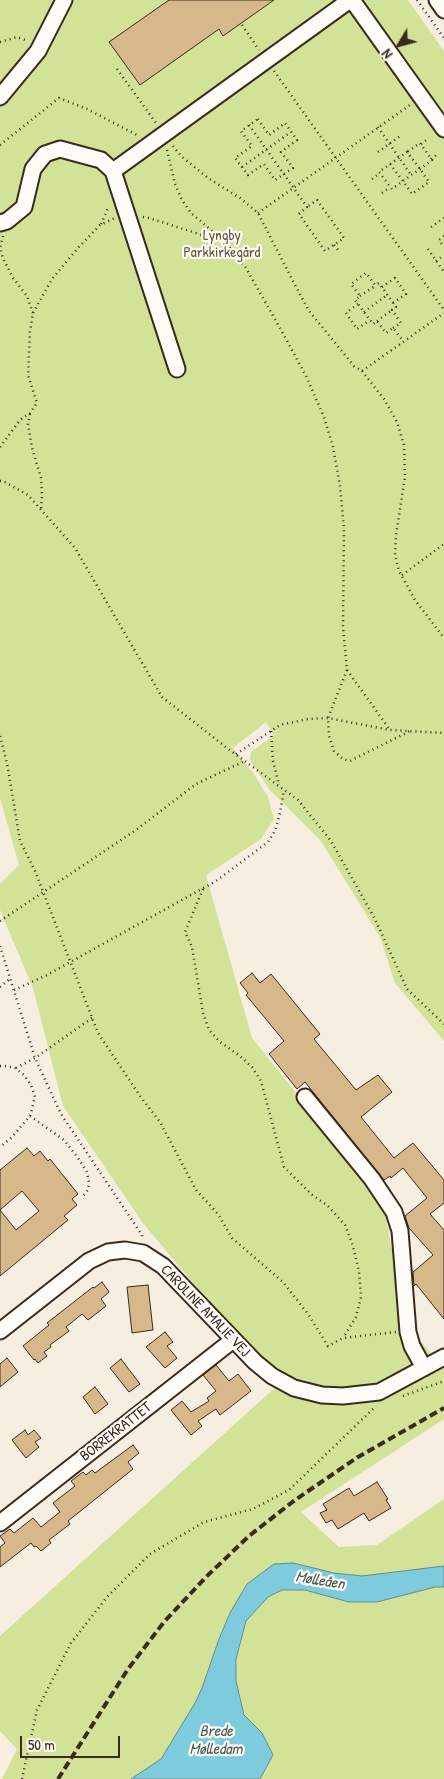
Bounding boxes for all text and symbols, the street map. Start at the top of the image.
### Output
north arrow [374,20,424,70]
text: N [377,46,396,63]
park label: Lyngby Parkkirkegård [184,227,260,262]
street label: CAROLINE AMALIE VEJ [156,1261,254,1361]
street label: BORREKRATTET [77,1398,155,1466]
water label: Mølleåen [294,1568,346,1594]
water label: Brede Mølledam [190,1722,242,1760]
scale bar [22,1726,122,1758]
text: 50 m [28,1734,55,1755]

